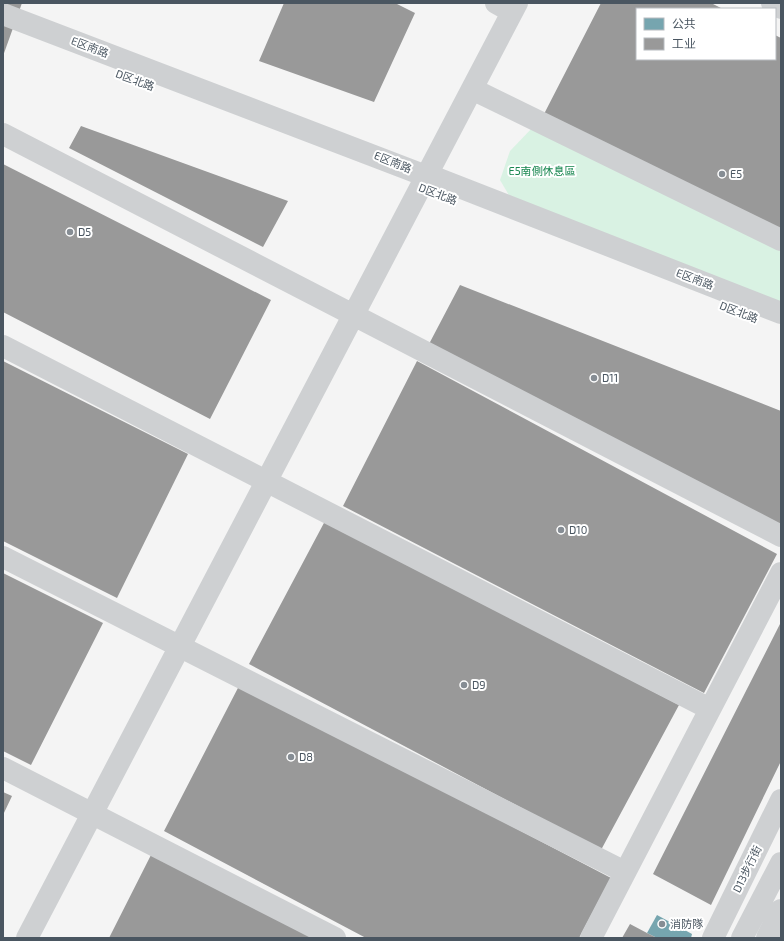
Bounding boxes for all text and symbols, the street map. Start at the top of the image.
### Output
legend [636,8,776,60]
text: 公共 [672,16,696,30]
street label: E区南路 [70,33,111,60]
text: 工业 [672,36,696,50]
street label: D区北路 [114,67,156,93]
street label: E区南路 [373,148,414,175]
park label: E5南側休息區 [508,164,576,177]
place label: E5 [730,167,742,180]
marker: E5 [717,169,727,179]
street label: D区北路 [417,180,459,207]
place label: D5 [78,225,91,238]
marker: D5 [65,227,75,237]
street label: E区南路 [675,265,716,292]
street label: D区北路 [718,298,760,325]
place label: D11 [602,371,618,384]
marker: D11 [589,373,599,383]
place label: D10 [569,523,587,536]
marker: D10 [556,525,566,535]
place label: D9 [472,678,486,691]
marker: D9 [459,680,469,690]
place label: D8 [299,750,313,763]
marker: D8 [286,752,296,762]
street label: D13步行街 [730,843,764,894]
place label: 消防隊 [670,917,703,930]
marker: 消防隊 [657,919,667,929]

